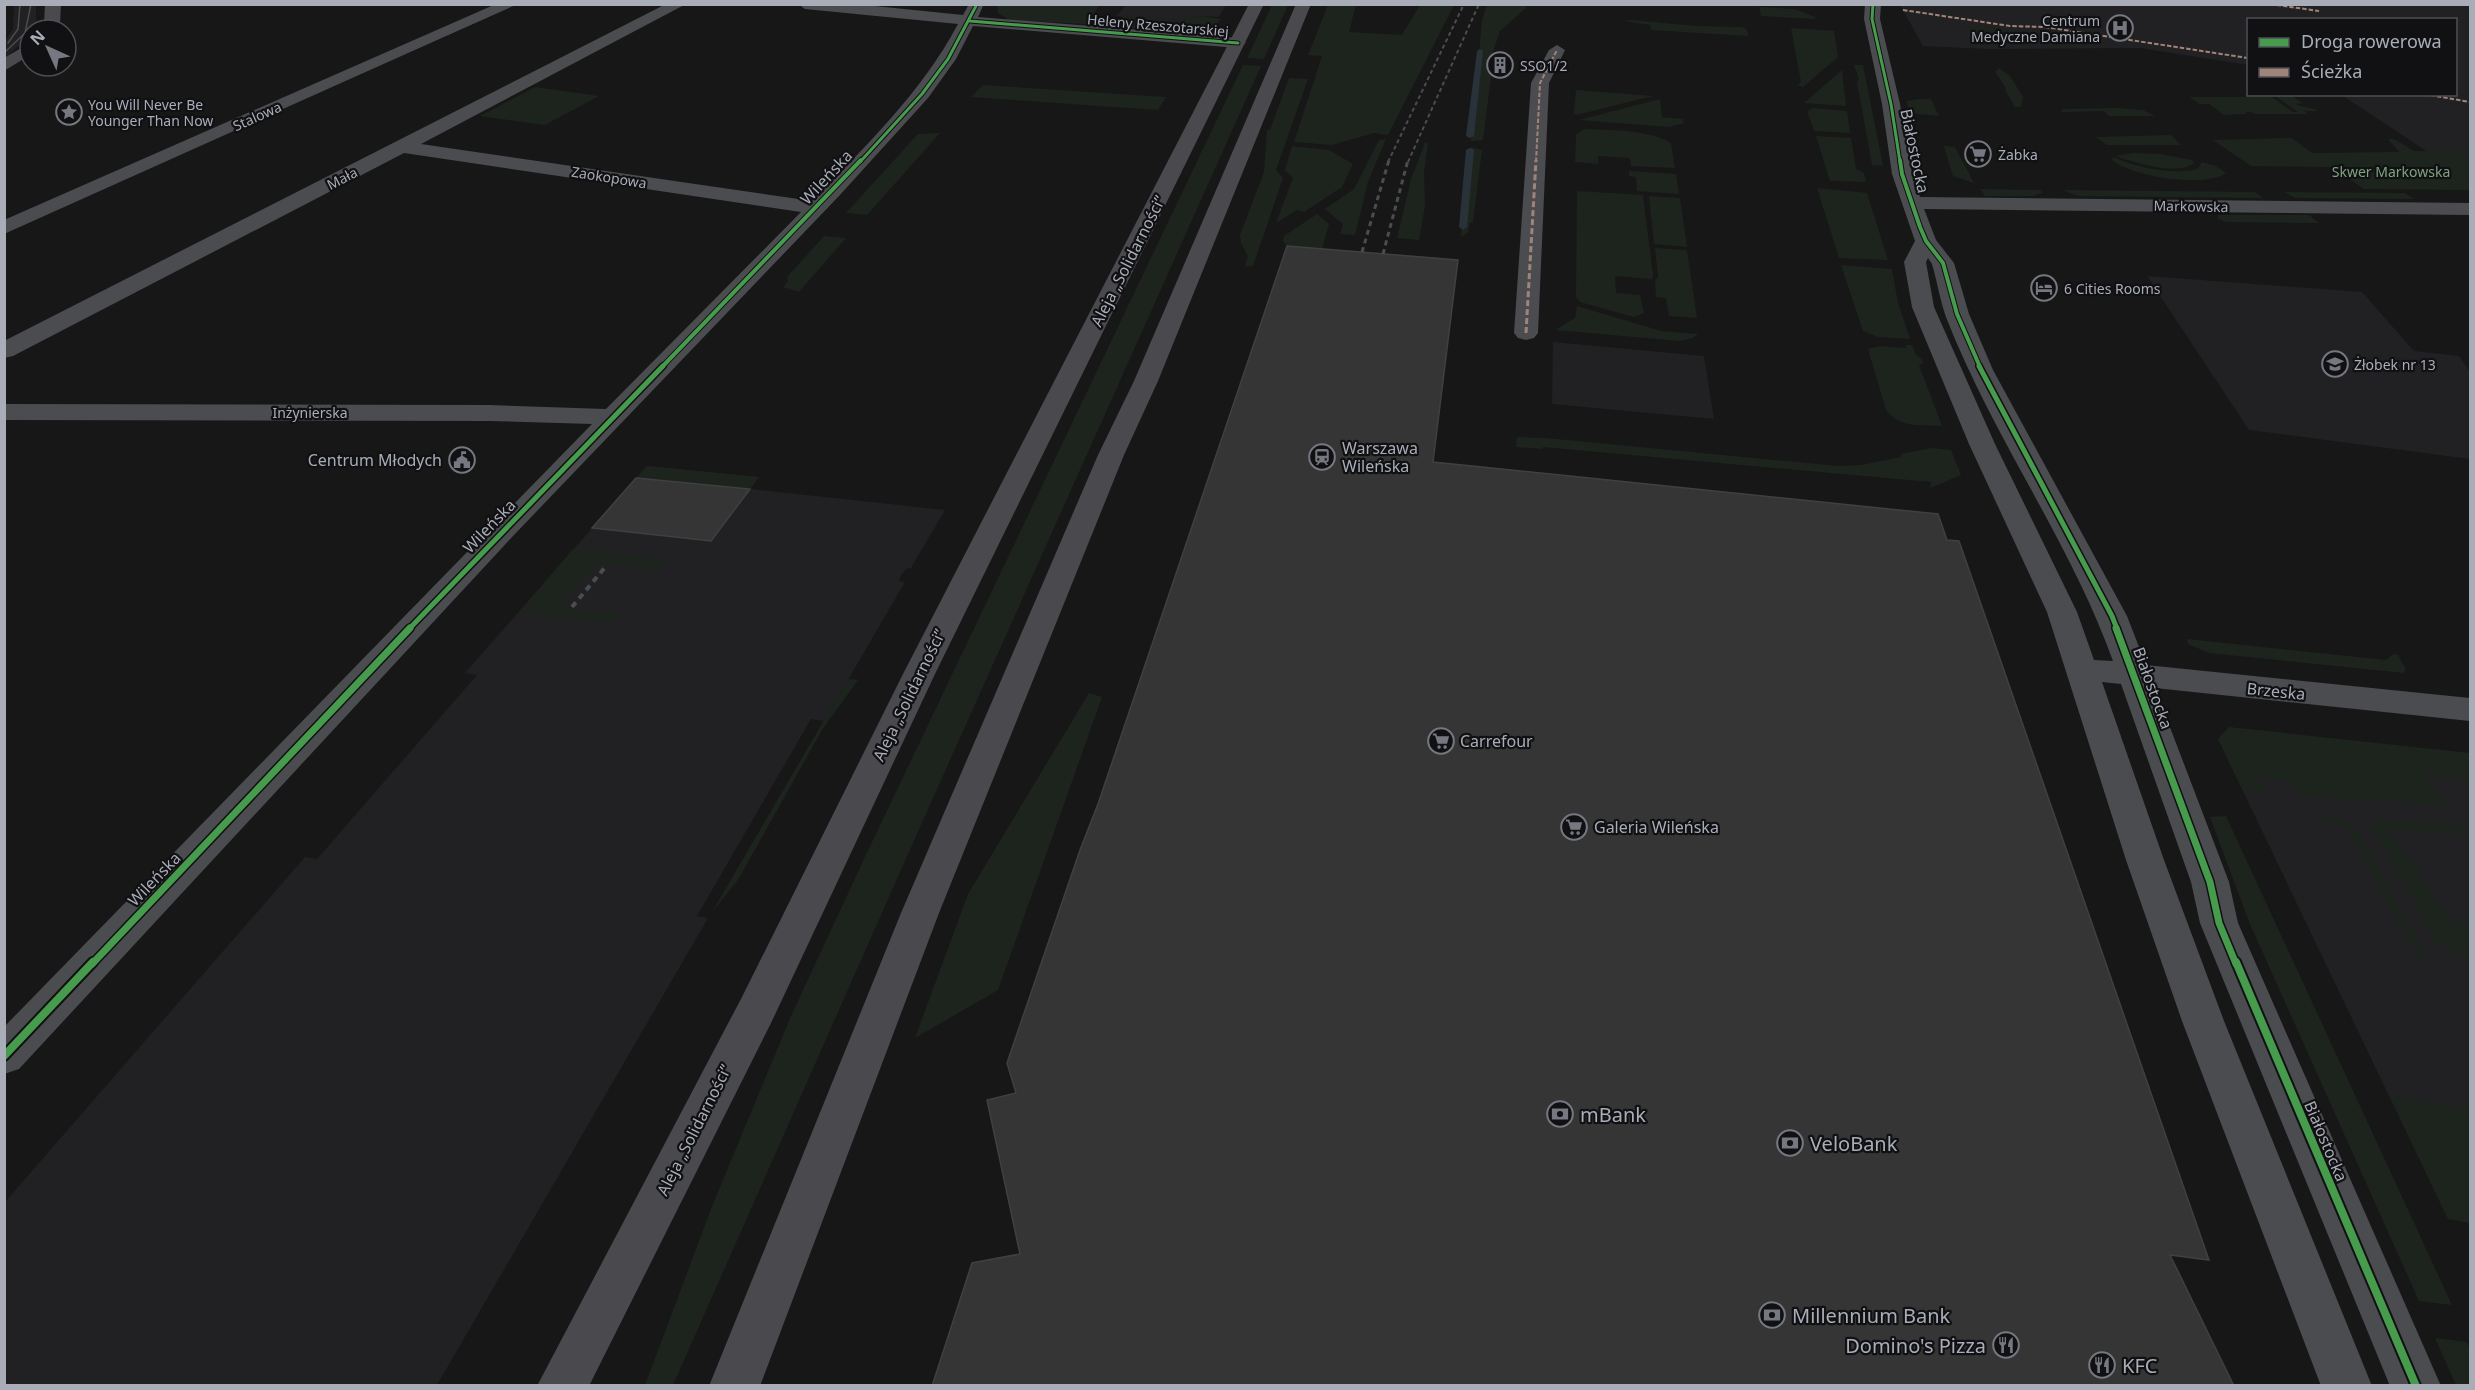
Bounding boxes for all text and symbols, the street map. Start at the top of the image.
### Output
street label: Heleny Rzeszotarskiej [1086,9,1230,41]
place label: Centrum Medyczne Damiana [1971,11,2100,46]
hospital icon: Centrum Medyczne Damiana [2105,13,2135,43]
north arrow [18,18,78,78]
legend [2247,18,2457,96]
text: N [25,25,50,50]
text: Droga rowerowa [2301,29,2442,53]
building icon: SSO1/2 [1485,50,1515,80]
place label: SSO1/2 [1520,56,1568,75]
text: Ścieżka [2301,59,2362,83]
place label: You Will Never Be Younger Than Now [88,95,213,130]
place icon: You Will Never Be Younger Than Now [54,97,84,127]
street label: Stalowa [230,97,284,135]
street label: Białostocka [1895,107,1935,195]
supermarket icon: Żabka [1963,139,1993,169]
street label: Wileńska [795,145,857,209]
place label: Żabka [1998,145,2038,164]
street label: Mała [323,162,361,194]
street label: Zaokopowa [570,162,648,192]
park label: Skwer Markowska [2332,162,2450,181]
street label: Aleja „Solidarności” [1085,192,1171,330]
street label: Markowska [2153,196,2229,216]
hotel icon: 6 Cities Rooms [2029,273,2059,303]
place label: 6 Cities Rooms [2064,279,2161,298]
school or university icon: Żłobek nr 13 [2320,349,2350,379]
place label: Żłobek nr 13 [2354,355,2436,374]
street label: Inżynierska [272,403,348,422]
place label: Warszawa Wileńska [1342,437,1418,477]
station icon: Warszawa Wileńska [1307,442,1337,472]
public building icon: Centrum Młodych [447,445,477,475]
place label: Centrum Młodych [308,449,442,471]
street label: Wileńska [458,494,520,558]
street label: Aleja „Solidarności” [867,625,951,765]
street label: Białostocka [2128,644,2178,732]
street label: Brzeska [2246,677,2306,705]
supermarket icon: Carrefour [1426,726,1456,756]
place label: Carrefour [1460,730,1533,752]
supermarket icon: Galeria Wileńska [1559,812,1589,842]
place label: Galeria Wileńska [1594,816,1719,838]
street label: Wileńska [123,847,185,911]
street label: Aleja „Solidarności” [651,1061,737,1199]
street label: Białostocka [2299,1097,2353,1185]
bank icon: mBank [1545,1099,1575,1129]
place label: mBank [1580,1101,1646,1128]
bank icon: VeloBank [1775,1128,1805,1158]
place label: VeloBank [1810,1130,1898,1157]
bank icon: Millennium Bank [1757,1300,1787,1330]
place label: Millennium Bank [1792,1302,1951,1329]
restaurant icon: Domino's Pizza [1991,1330,2021,1360]
place label: Domino's Pizza [1845,1332,1986,1359]
restaurant icon: KFC [2087,1350,2117,1380]
place label: KFC [2122,1352,2158,1379]

